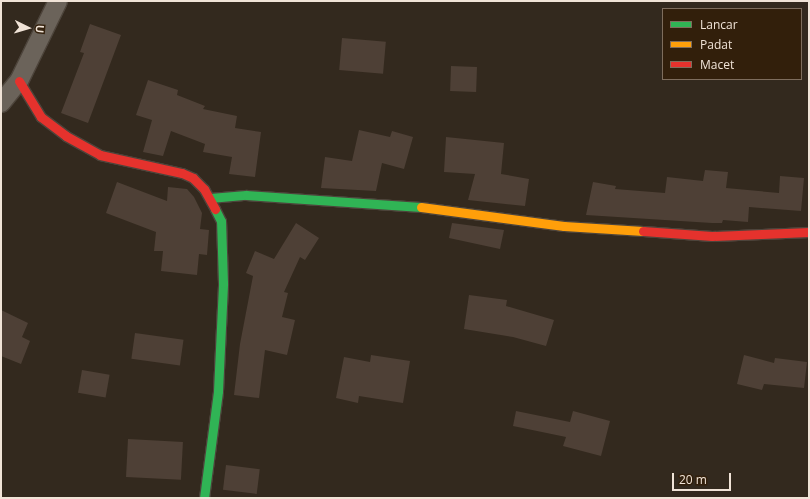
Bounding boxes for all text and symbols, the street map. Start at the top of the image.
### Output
north arrow [8,8,48,48]
legend [662,8,802,80]
text: Lancar [700,16,738,33]
text: U [33,24,48,34]
text: Padat [700,36,732,53]
text: Macet [700,56,734,73]
scale bar [674,465,733,491]
text: 20 m [679,471,707,488]

